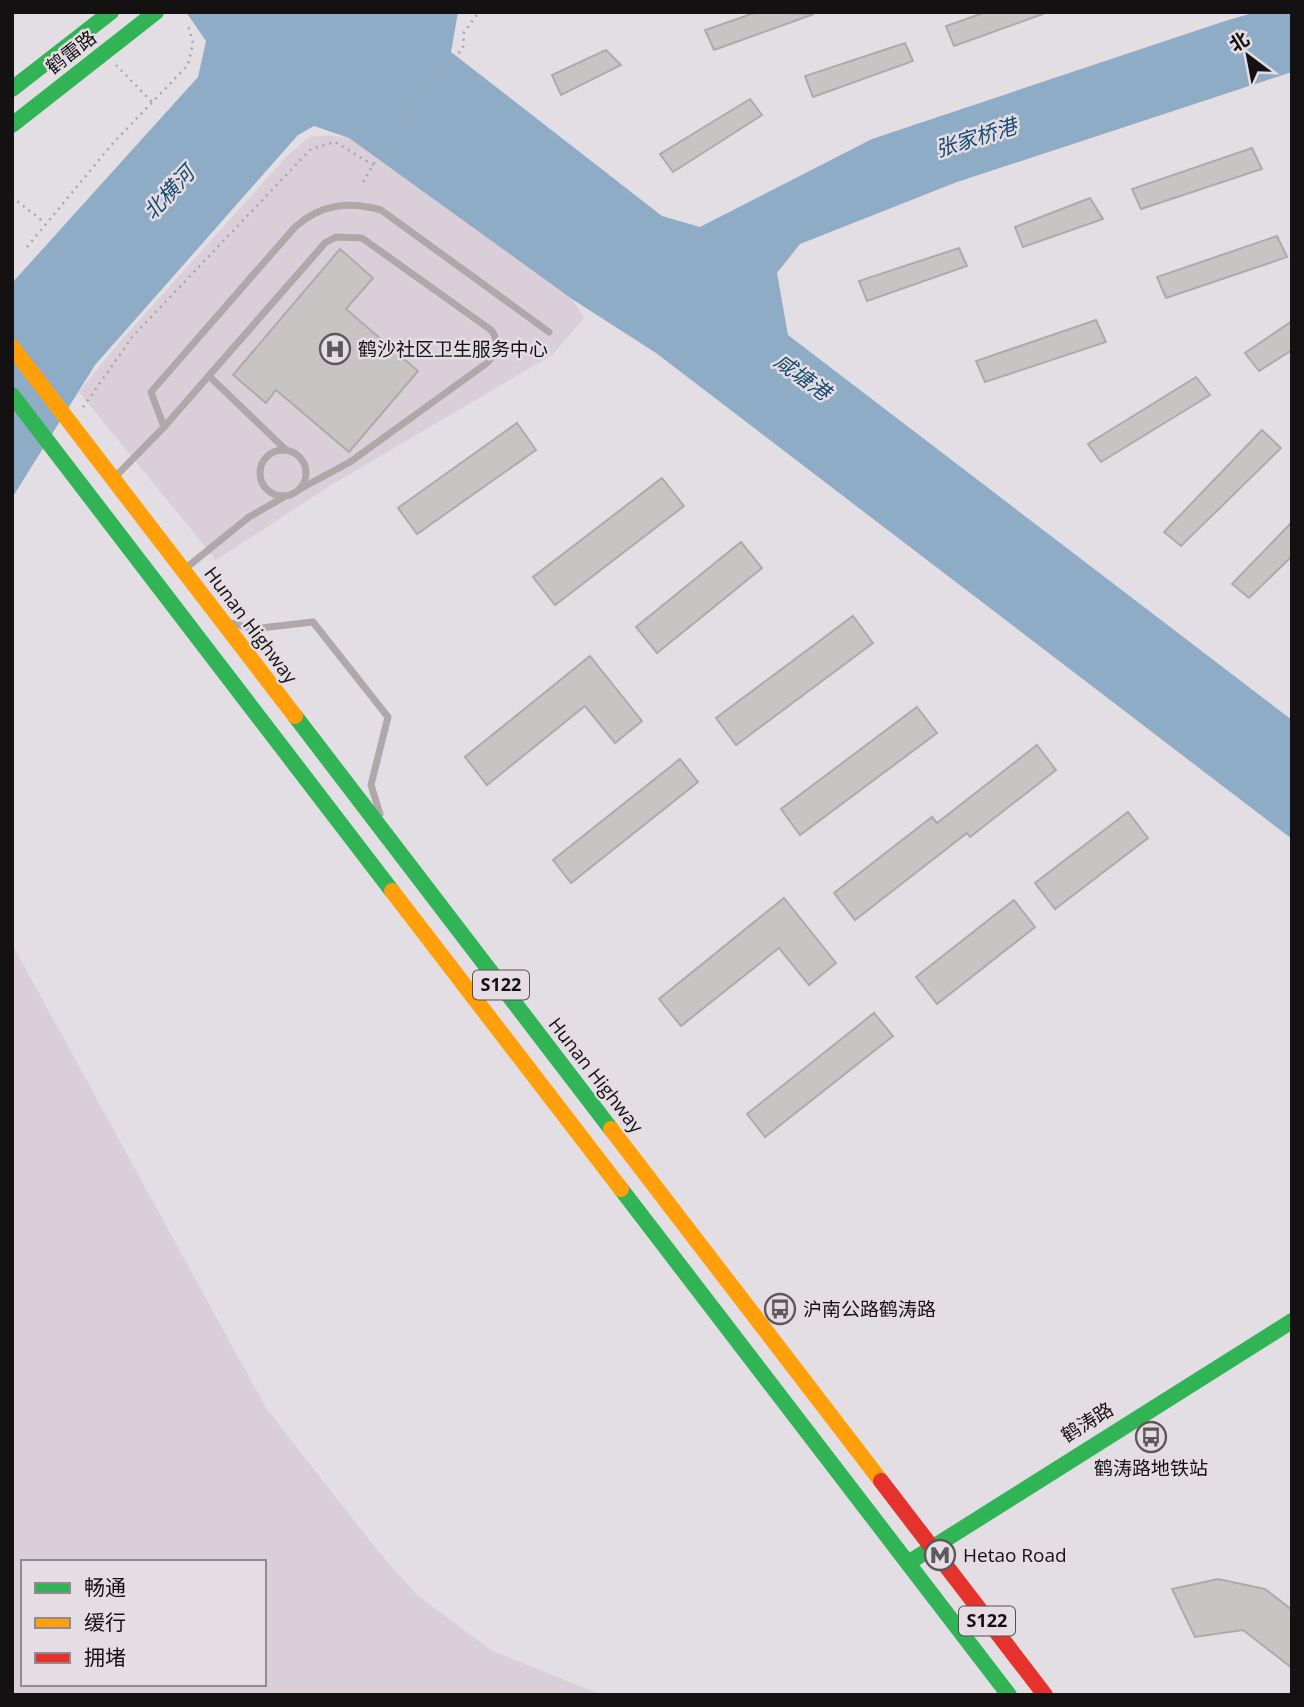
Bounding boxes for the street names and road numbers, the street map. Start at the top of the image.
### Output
street label: 鹤雷路 [41,24,101,80]
street label: Hunan Highway [198,561,304,689]
road number: S122 [473,970,529,1000]
street label: Hunan Highway [543,1012,650,1139]
street label: 鹤涛路 [1056,1396,1118,1448]
road number: S122 [959,1606,1015,1636]

